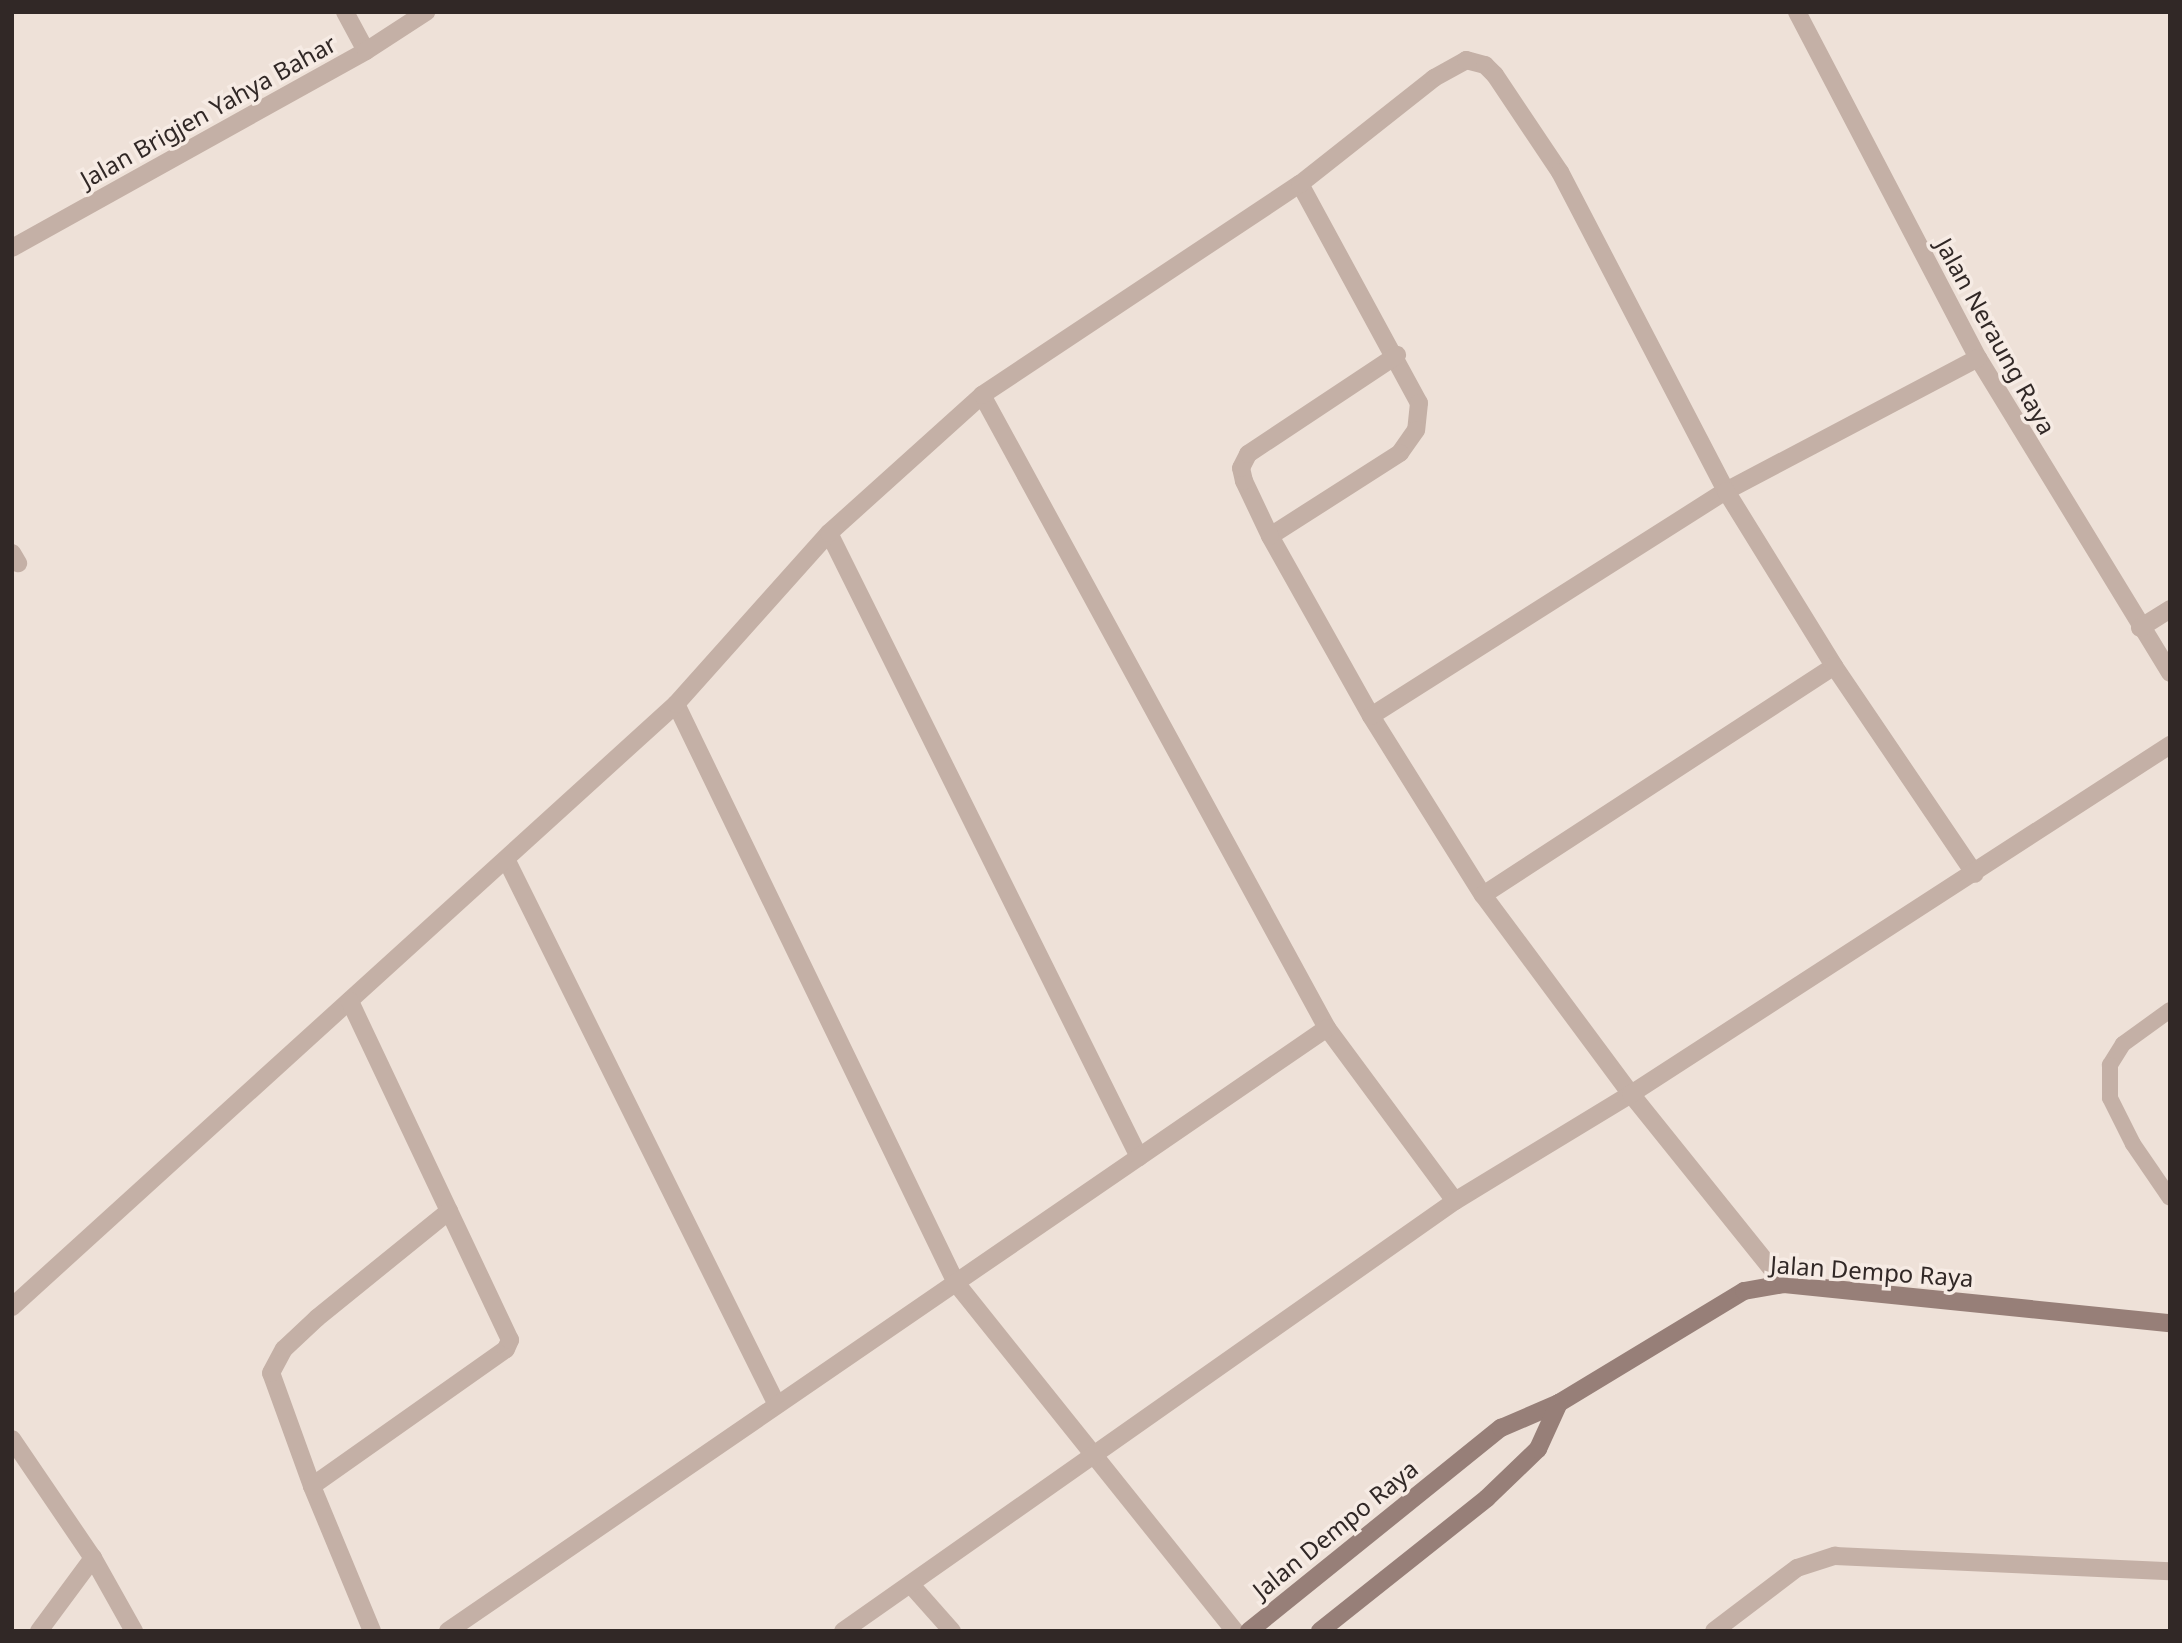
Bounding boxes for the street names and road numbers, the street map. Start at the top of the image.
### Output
street label: Jalan Brigjen Yahya Bahar [75,29,341,193]
street label: Jalan Neraung Raya [1930,233,2062,439]
street label: Jalan Dempo Raya [1769,1250,1975,1292]
street label: Jalan Dempo Raya [1247,1454,1423,1604]

